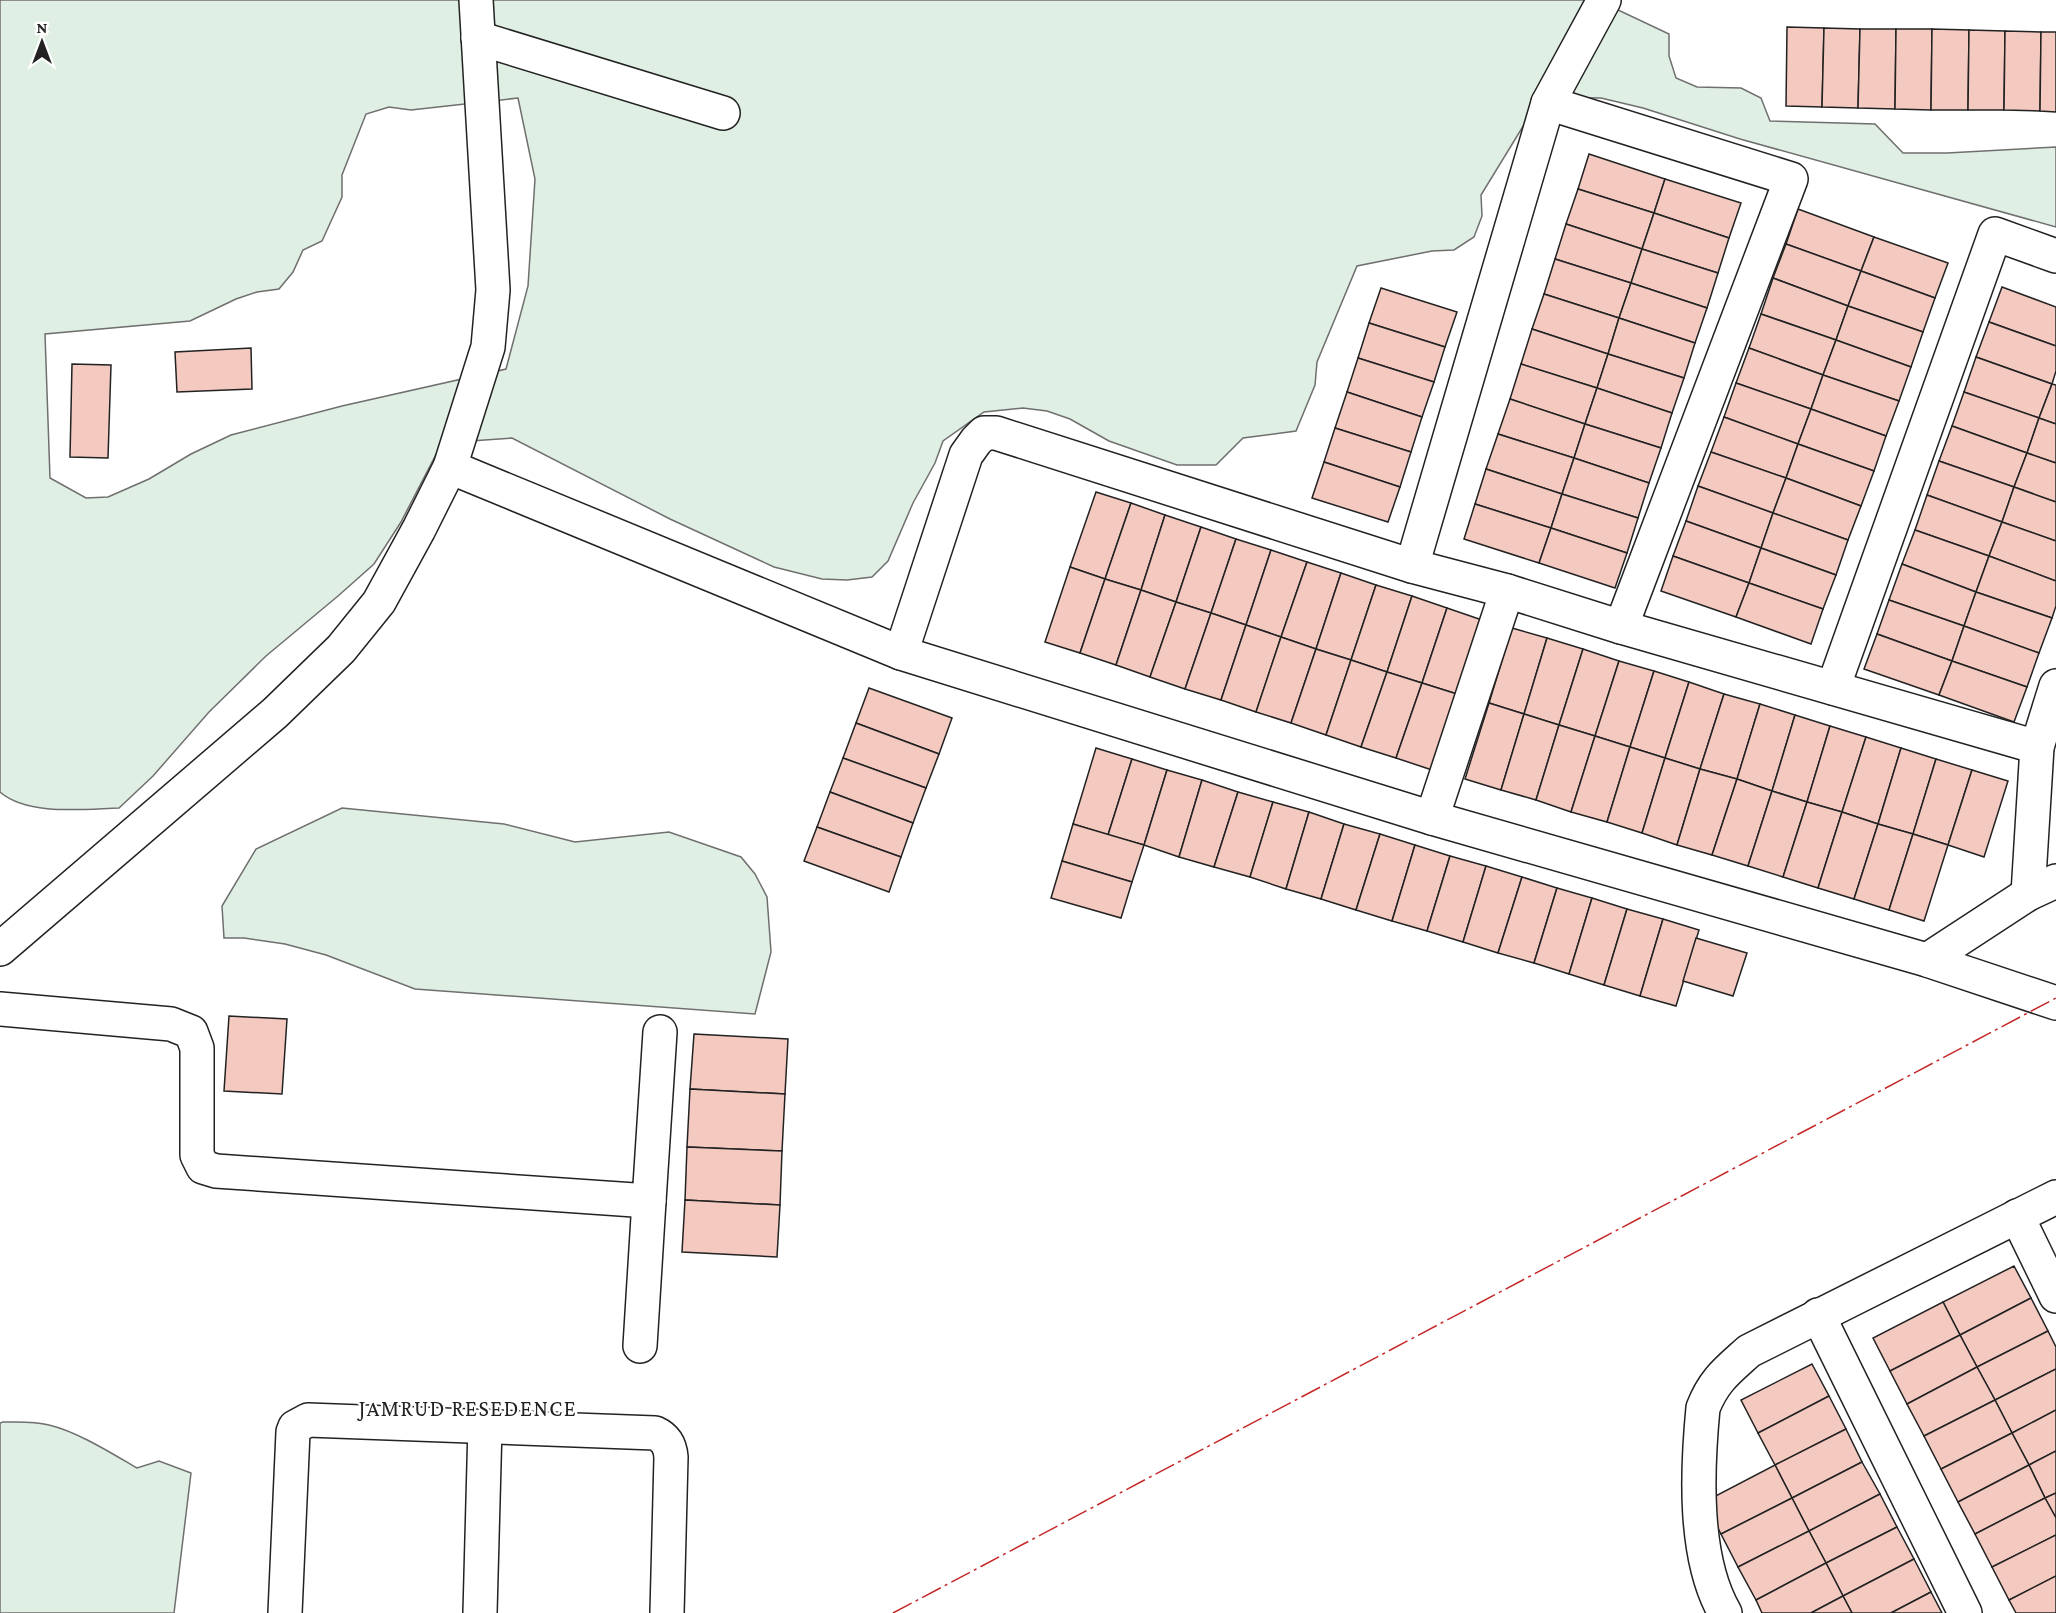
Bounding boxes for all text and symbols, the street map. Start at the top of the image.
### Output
north arrow [12,12,72,72]
text: N [37,19,48,36]
district label: JAMRUD RESEDENCE [357,1396,577,1421]

